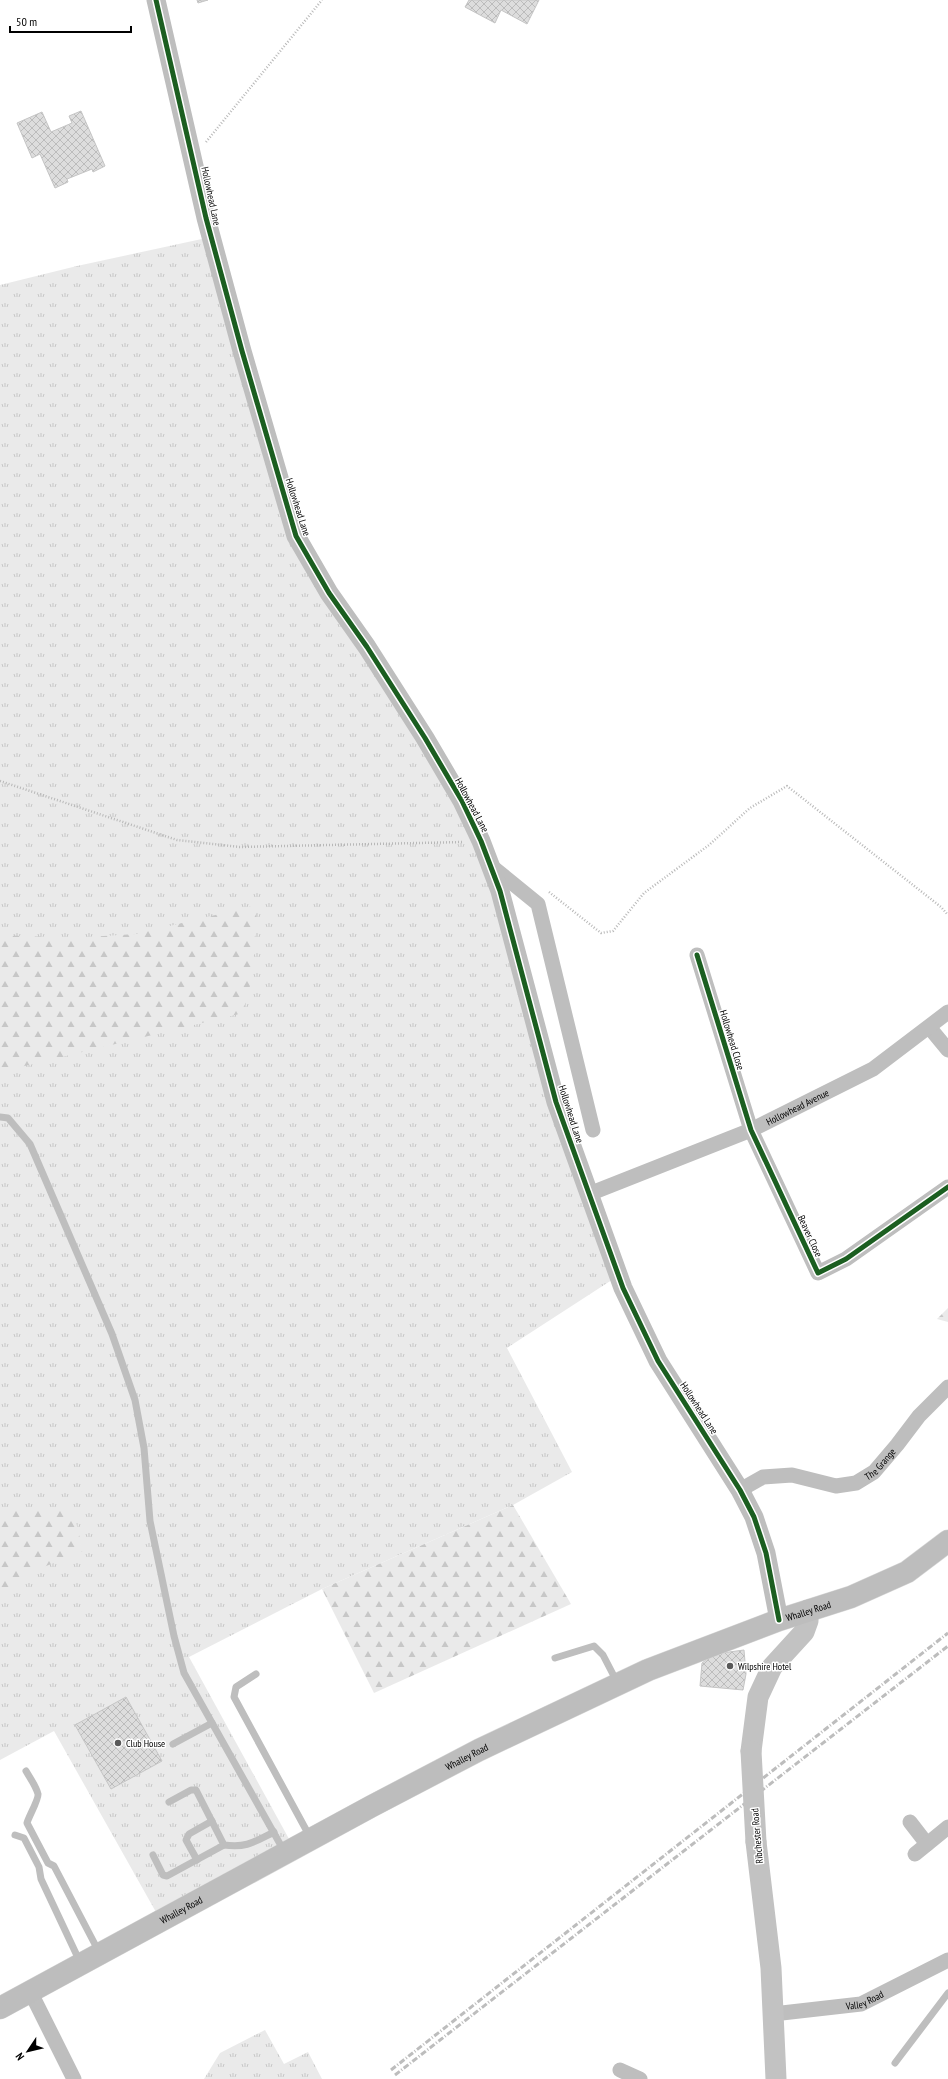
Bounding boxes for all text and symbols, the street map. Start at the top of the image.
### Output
scale bar [10,8,131,34]
text: 50 m [16,14,37,29]
street label: Hollowhead Lane [198,165,224,227]
street label: Hollowhead Lane [283,476,313,538]
street label: Hollowhead Lane [452,775,492,835]
street label: Hollowhead Close [717,1008,747,1072]
street label: Hollowhead Lane [556,1083,586,1145]
street label: Hollowhead Avenue [764,1086,831,1128]
street label: Beaver Close [795,1213,825,1259]
street label: Hollowhead Lane [677,1379,721,1437]
street label: The Grange [862,1445,898,1483]
street label: Whalley Road [784,1597,832,1624]
place label: Wilpshire Hotel [738,1660,792,1673]
marker: Wilpshire Hotel [725,1661,735,1671]
place label: Club House [126,1737,165,1750]
marker: Club House [113,1738,123,1748]
street label: Whalley Road [443,1740,490,1773]
street label: Ribchester Road [748,1808,766,1864]
street label: Whalley Road [157,1893,205,1927]
street label: Valley Road [844,1987,886,2012]
north arrow [8,2031,48,2071]
text: N [12,2050,27,2063]

